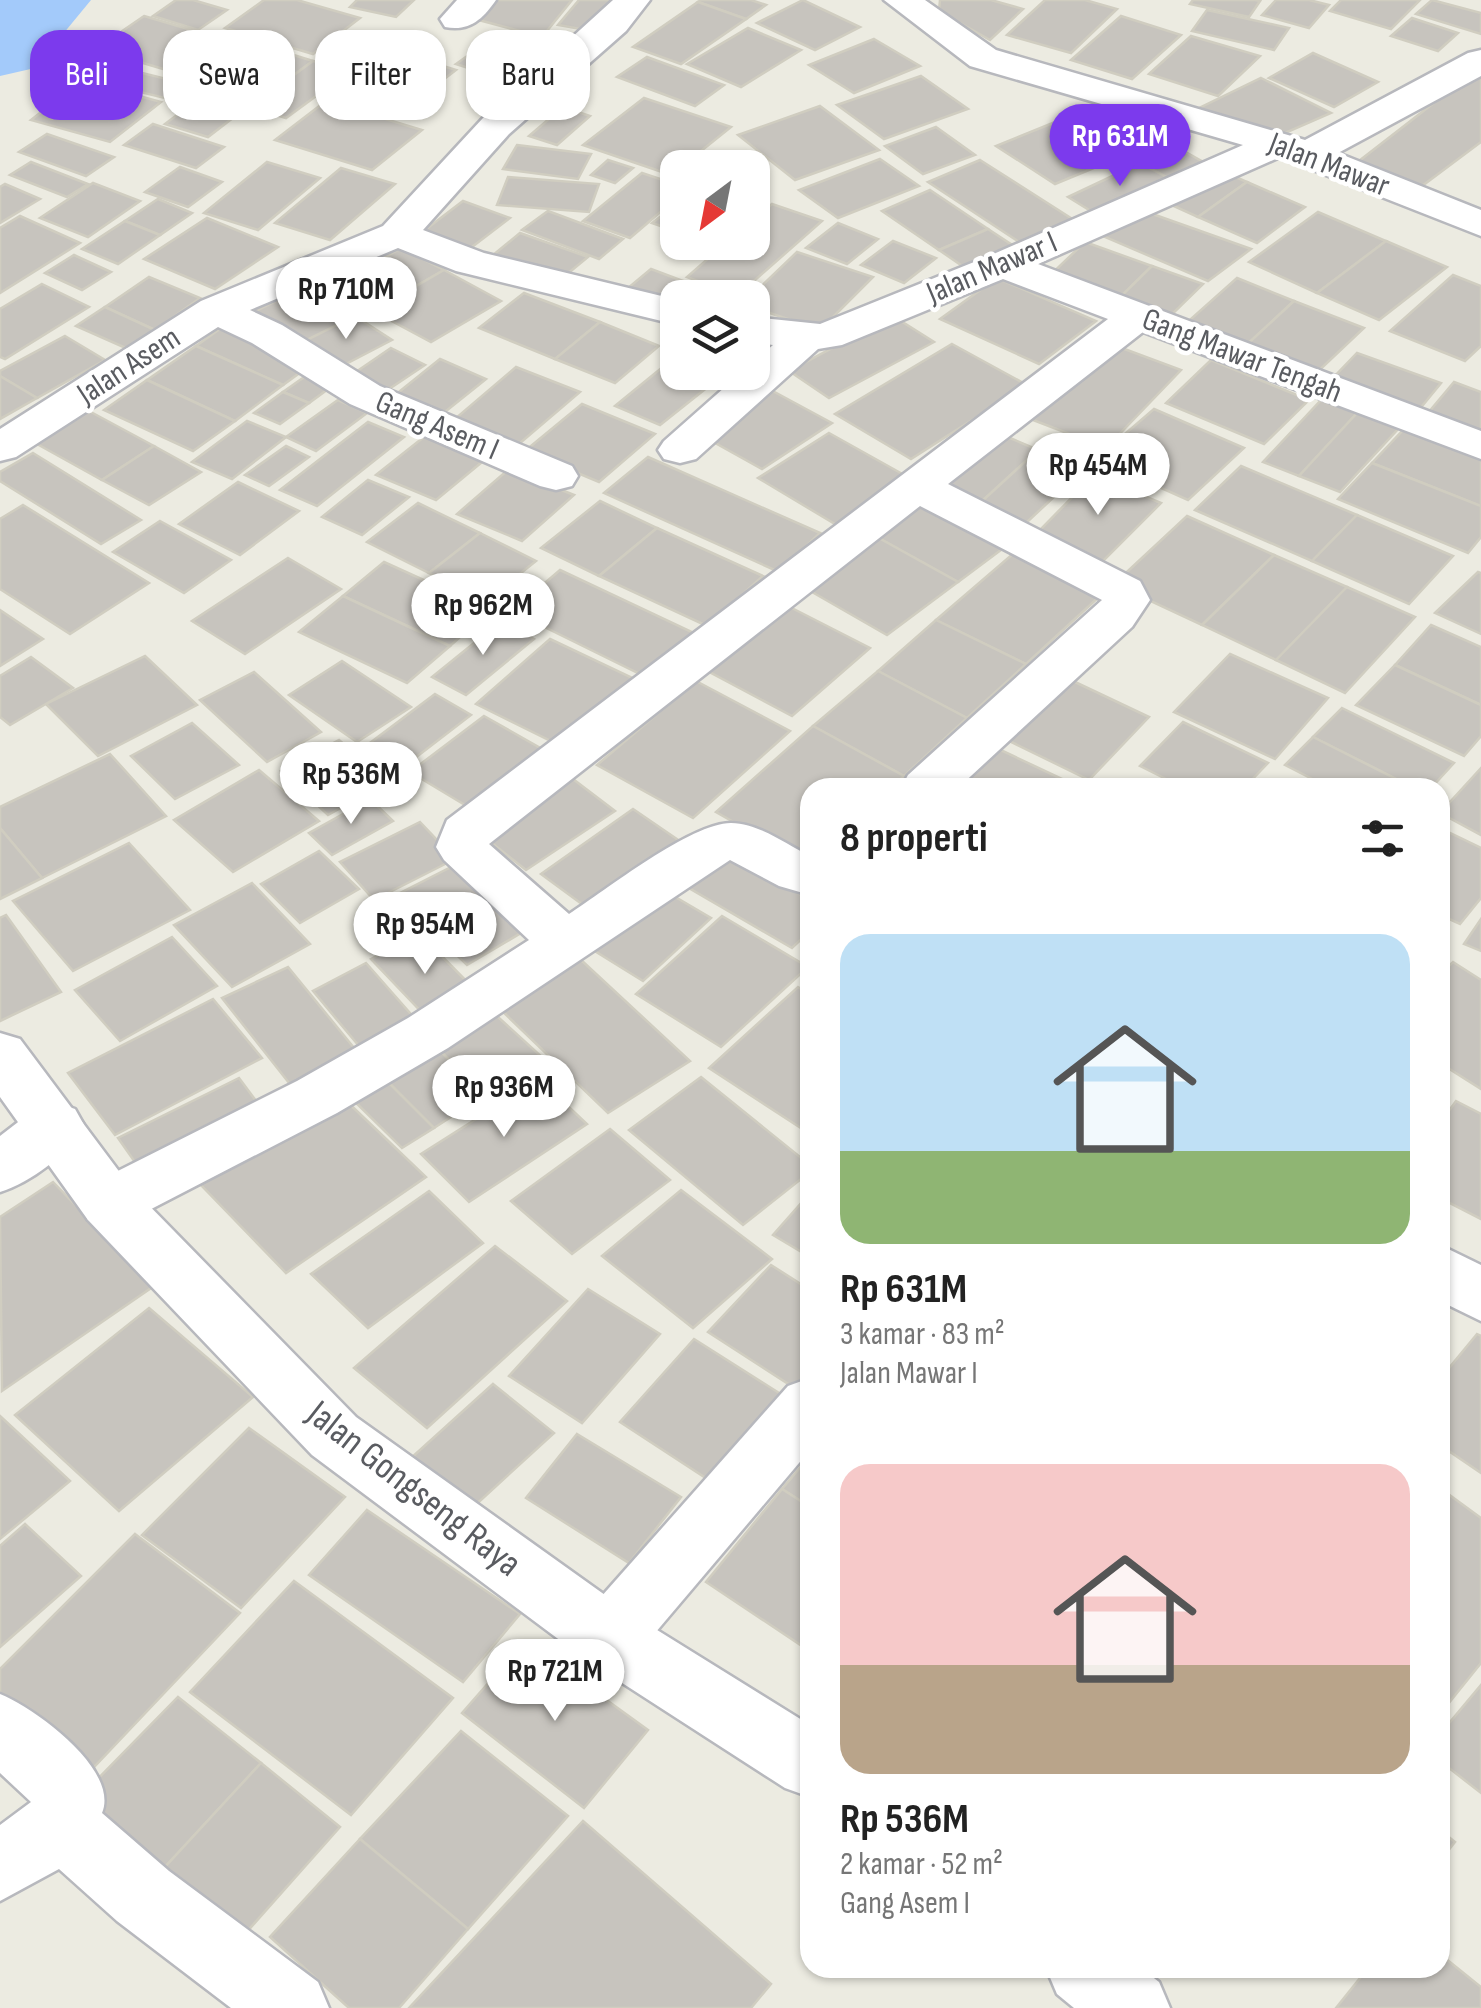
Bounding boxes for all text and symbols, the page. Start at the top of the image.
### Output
chip: Beli [30,30,143,120]
chip: Sewa [163,30,295,120]
chip: Filter [315,30,446,120]
chip: Baru [466,30,590,120]
pin: Rp 631M [1028,104,1212,189]
text: Rp 631M [1072,117,1168,156]
street label: Jalan Mawar [1262,124,1395,206]
north arrow [660,150,770,260]
map controls [660,150,770,390]
street label: Jalan Mawar I [920,223,1063,313]
pin: Rp 710M [254,257,438,342]
text: Rp 710M [298,270,394,309]
button: layers [660,280,770,390]
street label: Gang Mawar Tengah [1137,300,1347,412]
street label: Jalan Asem [69,318,188,414]
street label: Gang Asem I [370,383,504,469]
pin: Rp 454M [1006,433,1190,518]
text: Rp 454M [1049,446,1147,485]
pin: Rp 962M [391,573,575,658]
text: Rp 962M [433,586,533,625]
pin: Rp 536M [259,742,443,827]
text: Rp 536M [302,755,400,794]
icon: filters [1355,811,1410,866]
text: 8 properti [840,813,988,864]
pin: Rp 954M [333,892,517,977]
text: Rp 954M [376,905,474,944]
icon: home [1035,999,1215,1179]
pin: Rp 936M [412,1055,596,1140]
text: Rp 936M [454,1068,554,1107]
text: Rp 631M [840,1264,967,1315]
text: 3 kamar · 83 m² [840,1315,1005,1354]
text: Jalan Mawar I [840,1354,978,1393]
street label: Jalan Gongseng Raya [297,1391,530,1587]
icon: home [1035,1529,1215,1709]
pin: Rp 721M [463,1639,647,1724]
text: Rp 721M [507,1652,603,1691]
text: Rp 536M [840,1794,969,1845]
text: 2 kamar · 52 m² [840,1845,1003,1884]
text: Gang Asem I [840,1884,970,1923]

